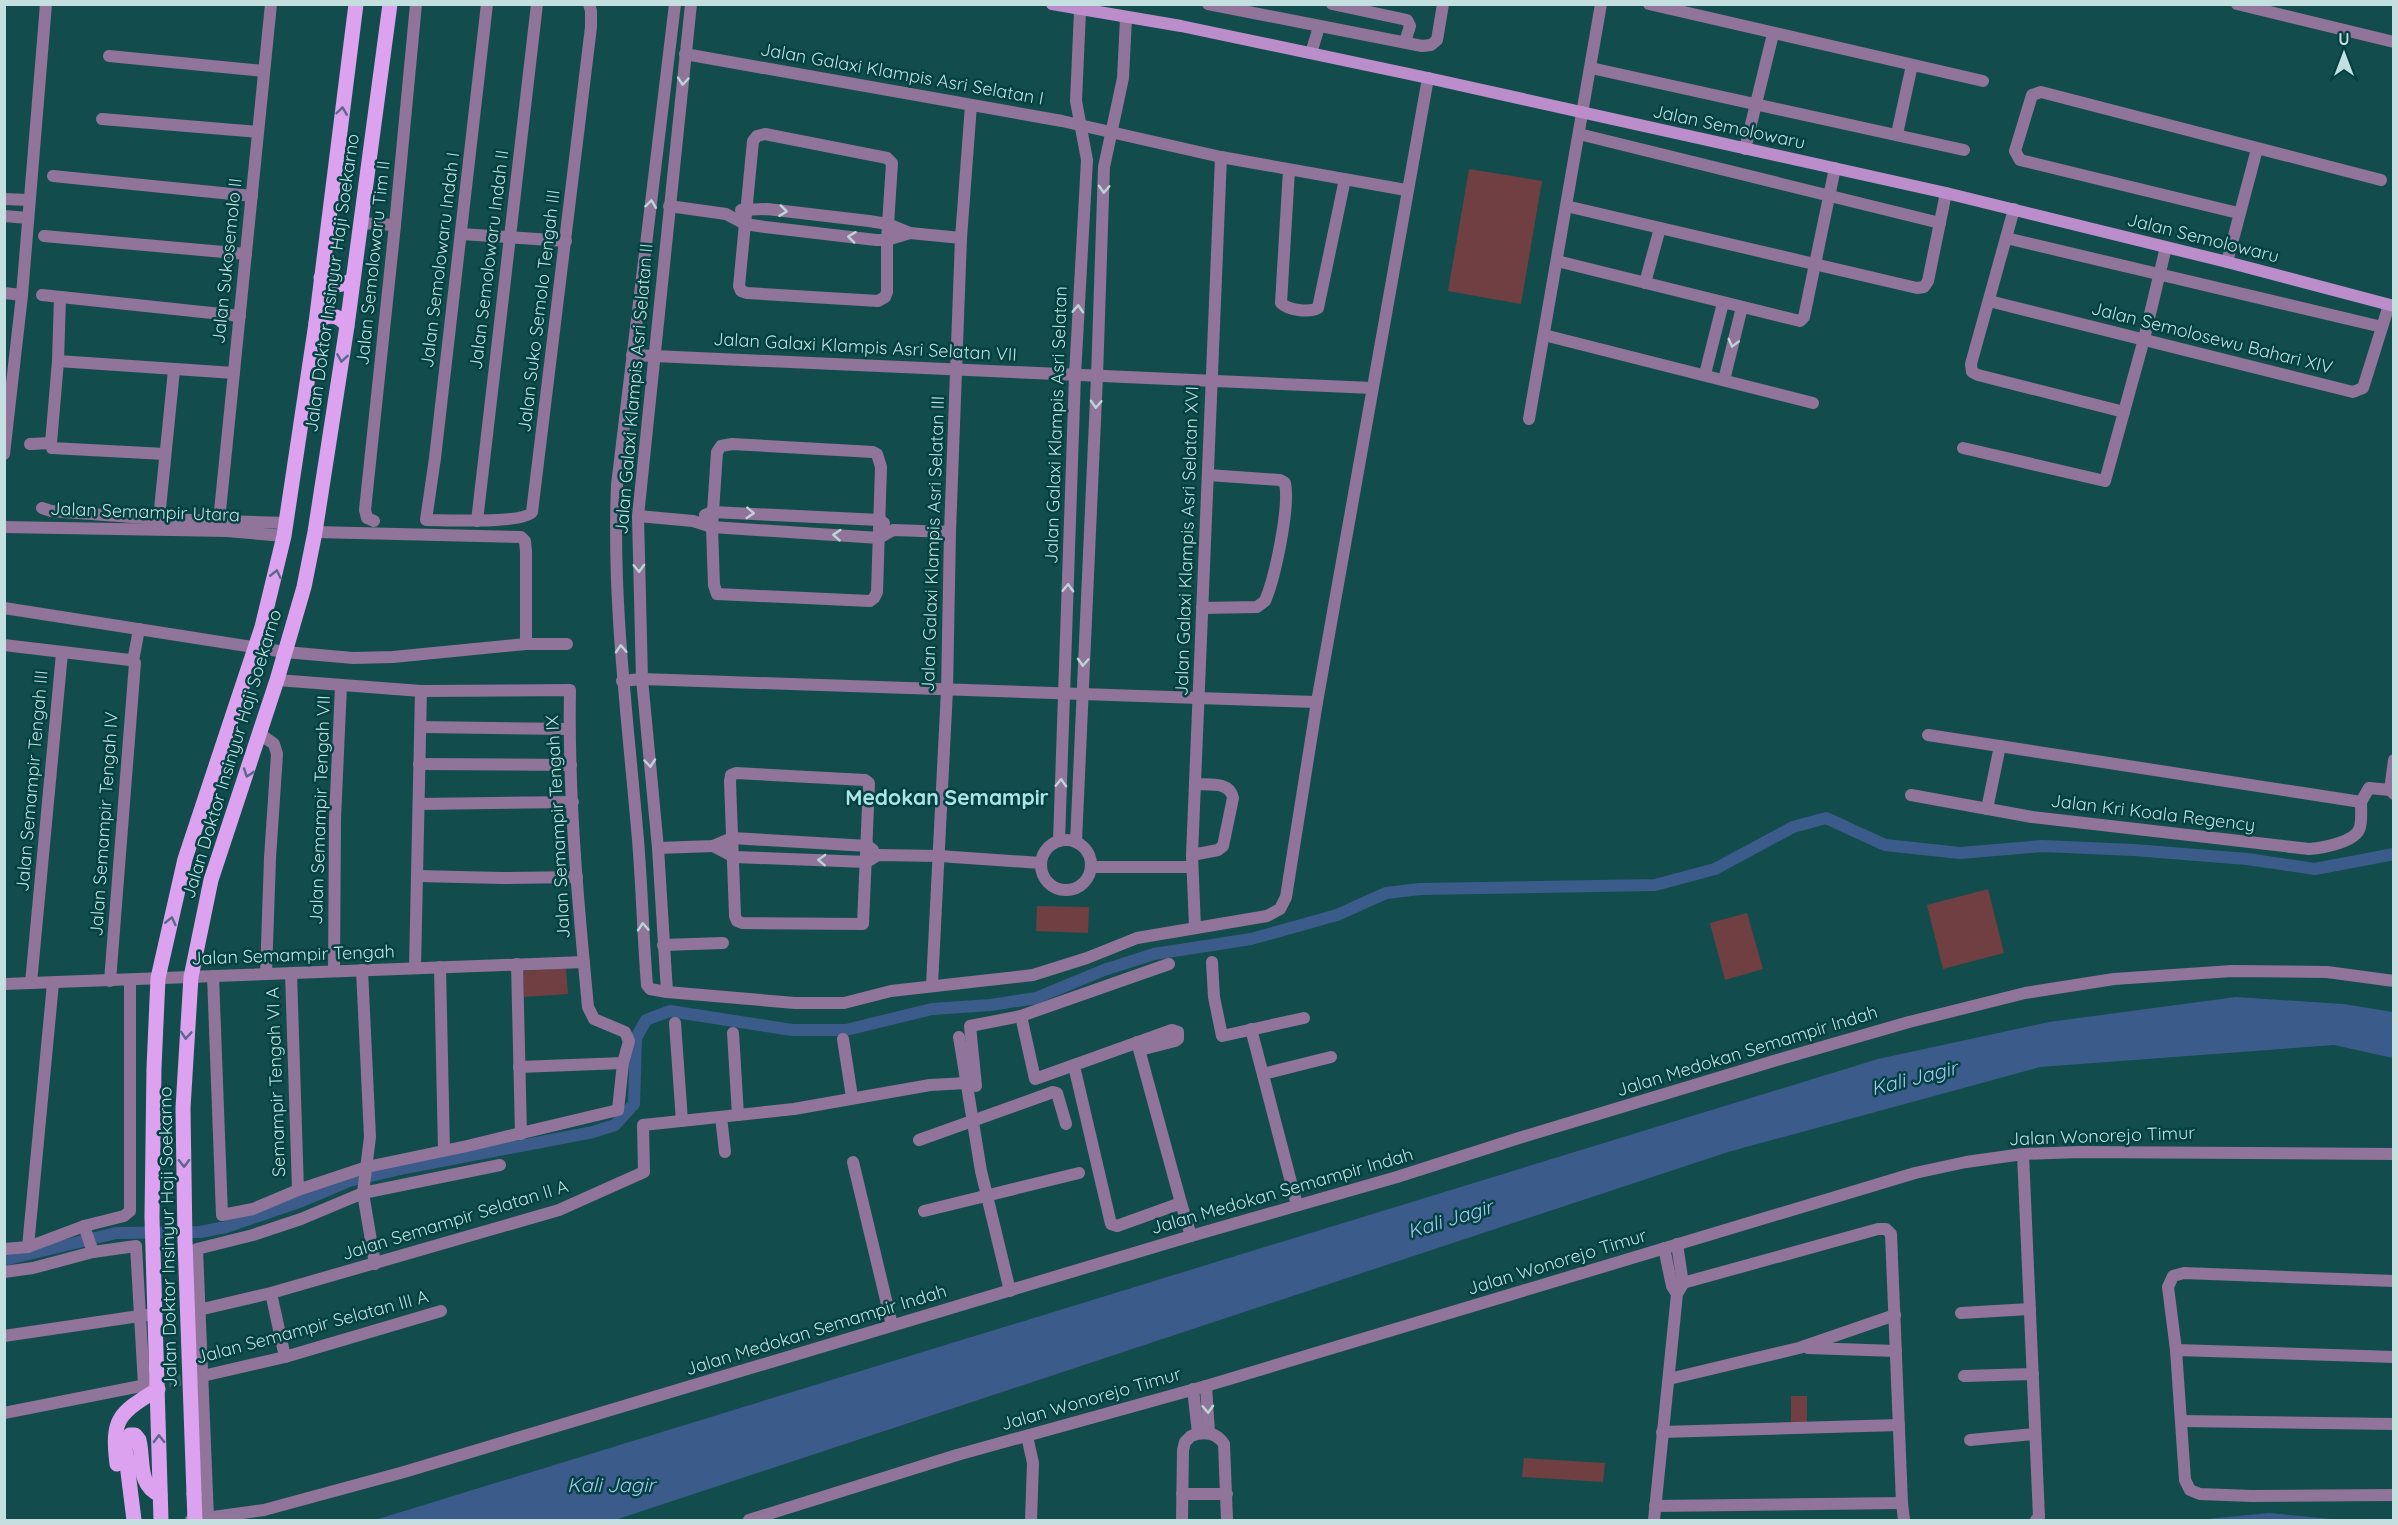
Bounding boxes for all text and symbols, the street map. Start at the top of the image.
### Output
north arrow [2314,24,2374,84]
text: U [2338,29,2350,49]
street label: Jalan Galaxi Klampis Asri Selatan I [759,37,1046,110]
one-way arrow [677,77,690,86]
street label: Jalan Semolowaru [1651,99,1808,154]
one-way arrow [336,106,348,116]
street label: Jalan Doktor Insinyur Haji Soekarno [299,132,364,434]
street label: Jalan Semolowaru Indah II [464,149,513,371]
street label: Jalan Semolowaru Indah I [415,151,464,369]
street label: Jalan Semolowaru Tim II [350,159,395,366]
street label: Jalan Sukosemolo II [206,177,247,345]
one-way arrow [1097,184,1110,193]
street label: Jalan Suko Semolo Tengah III [512,188,565,434]
one-way arrow [644,200,656,209]
one-way arrow [778,204,788,217]
street label: Jalan Semolowaru [2125,208,2281,268]
one-way arrow [848,231,857,244]
street label: Jalan Galaxi Klampis Asri Selatan II [609,243,658,535]
street label: Jalan Galaxi Klampis Asri Selatan [1039,286,1072,564]
street label: Jalan Semolosewu Bahari XIV [2089,296,2335,379]
one-way arrow [1072,305,1085,314]
street label: Jalan Galaxi Klampis Asri Selatan VII [713,327,1017,366]
one-way arrow [1728,338,1740,348]
one-way arrow [336,354,348,363]
street label: Jalan Galaxi Klampis Asri Selatan XVI [1170,386,1203,696]
street label: Jalan Galaxi Klampis Asri Selatan III [916,395,949,693]
one-way arrow [1089,400,1102,409]
street label: Jalan Semampir Utara [50,497,240,526]
one-way arrow [745,507,754,520]
one-way arrow [833,529,842,542]
one-way arrow [633,563,646,572]
one-way arrow [268,569,281,579]
one-way arrow [1061,583,1074,592]
street label: Jalan Doktor Insinyur Haji Soekarno [177,607,287,901]
one-way arrow [614,644,627,653]
one-way arrow [1076,658,1089,667]
street label: Jalan Semampir Tengah III [10,669,53,893]
street label: Jalan Semampir Tengah VII [304,695,335,925]
street label: Jalan Semampir Tengah IV [84,711,123,937]
street label: Jalan Semampir Tengah IX [540,714,575,940]
one-way arrow [643,758,656,767]
one-way arrow [242,767,255,778]
one-way arrow [1055,778,1067,787]
district label: Medokan Semampir [845,784,1049,810]
street label: Jalan Kri Koala Regency [2050,789,2257,836]
one-way arrow [817,854,826,867]
one-way arrow [164,917,177,927]
one-way arrow [637,922,650,931]
street label: Jalan Semampir Tengah [191,939,395,970]
street label: Semampir Tengah VI A [261,986,290,1177]
street label: Jalan Medokan Semampir Indah [1614,1000,1880,1101]
one-way arrow [180,1031,193,1040]
water label: Kali Jagir [1868,1054,1962,1100]
street label: Jalan Doktor Insinyur Haji Soekarno [153,1086,182,1388]
street label: Jalan Wonorejo Timur [2008,1121,2196,1150]
street label: Jalan Medokan Semampir Indah [1148,1142,1416,1239]
one-way arrow [178,1158,190,1167]
street label: Jalan Semampir Selatan II A [339,1174,571,1265]
water label: Kali Jagir [1404,1193,1498,1243]
street label: Jalan Wonorejo Timur [1464,1223,1649,1300]
street label: Jalan Medokan Semampir Indah [683,1279,949,1380]
street label: Jalan Semampir Selatan III A [193,1284,431,1369]
street label: Jalan Wonorejo Timur [998,1362,1184,1435]
one-way arrow [1201,1405,1214,1414]
one-way arrow [153,1434,165,1443]
water label: Kali Jagir [567,1472,657,1497]

